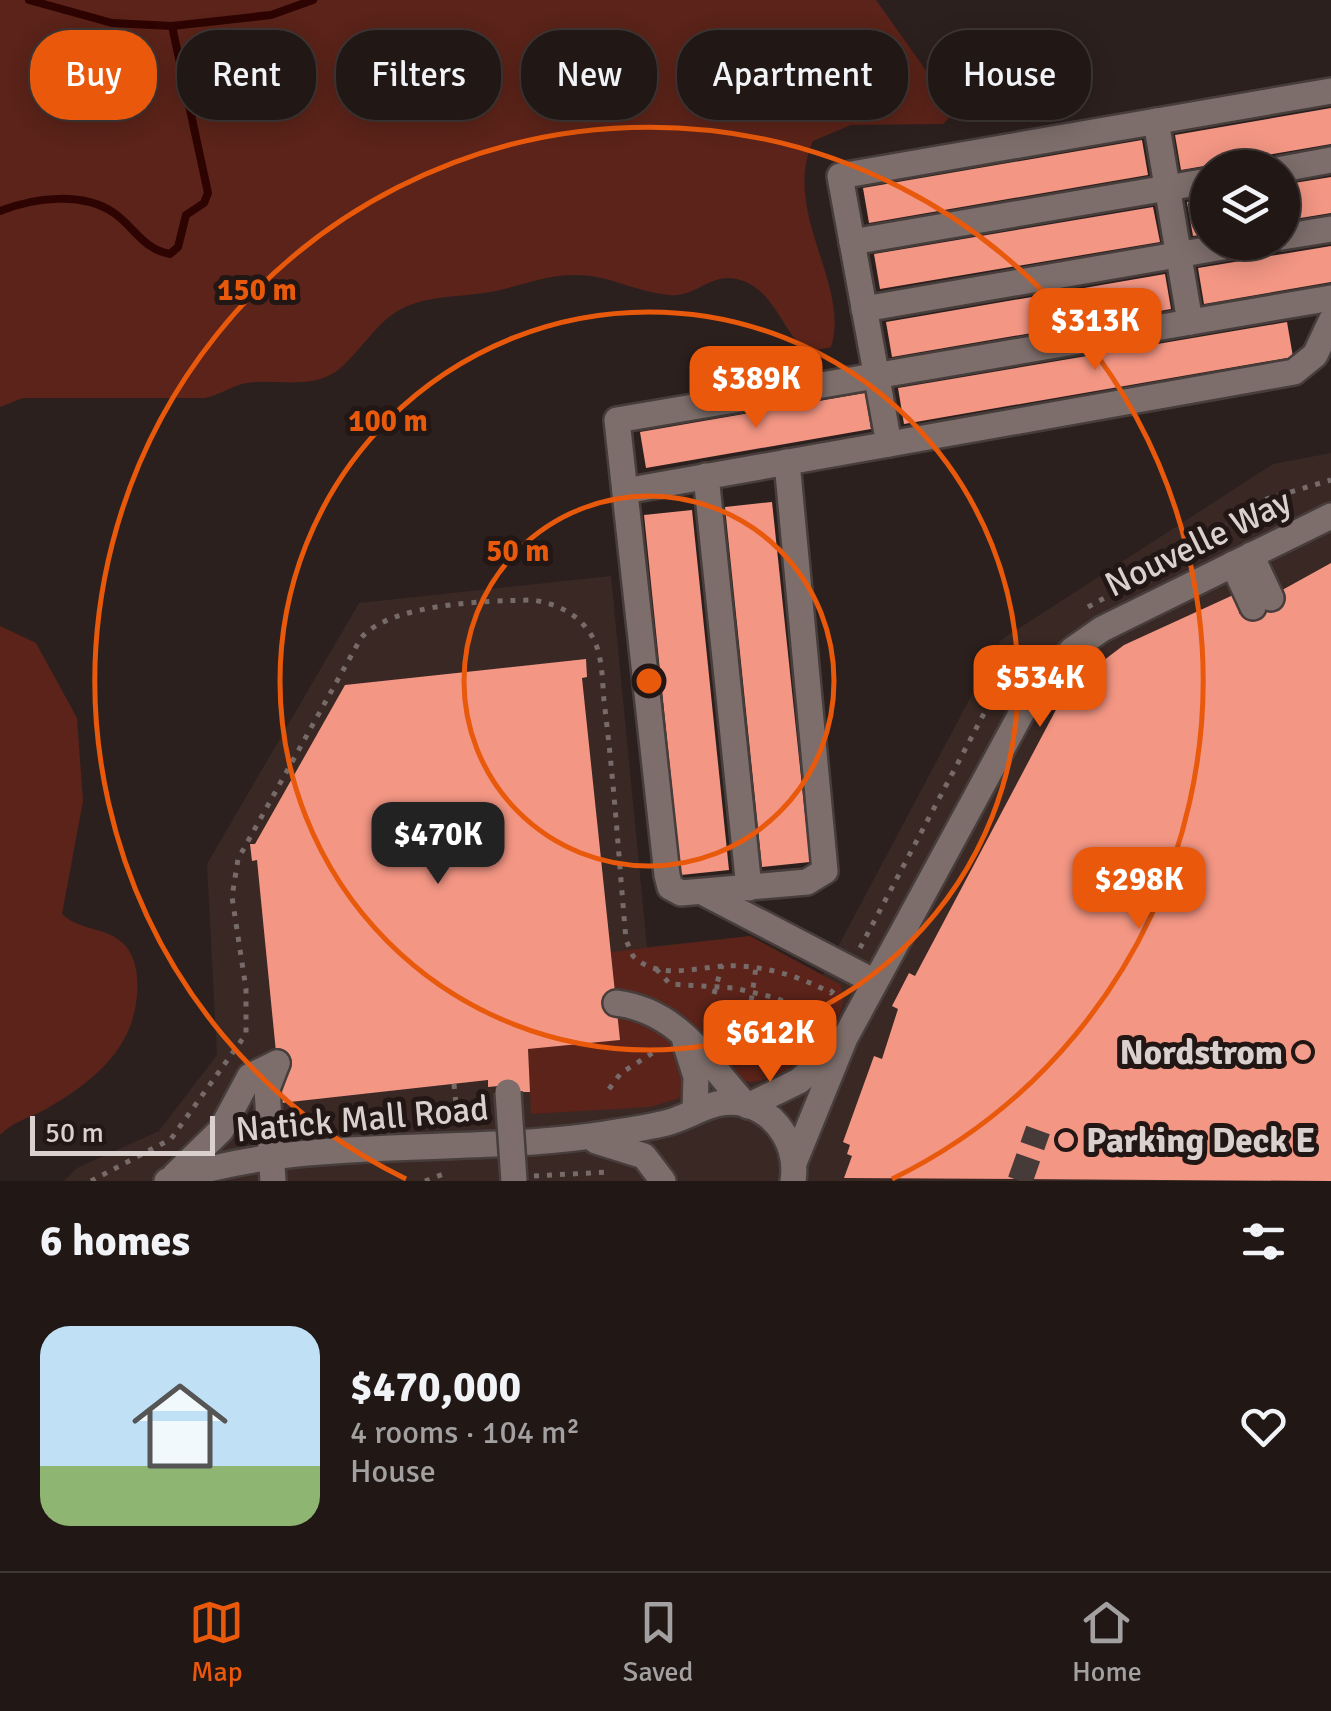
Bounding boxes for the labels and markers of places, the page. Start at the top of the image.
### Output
pin: $313K [1025,288,1165,373]
pin: $389K [686,346,826,431]
pin: $534K [970,645,1110,730]
centre of rings [631,663,667,699]
pin: $470K [368,802,508,887]
pin: $298K [1069,847,1209,932]
pin: $612K [700,1000,840,1085]
place label: Nordstrom [1119,1031,1283,1074]
marker: Nordstrom [1292,1041,1314,1063]
place label: Parking Deck E [1086,1119,1315,1162]
marker: Parking Deck E [1055,1129,1077,1151]

